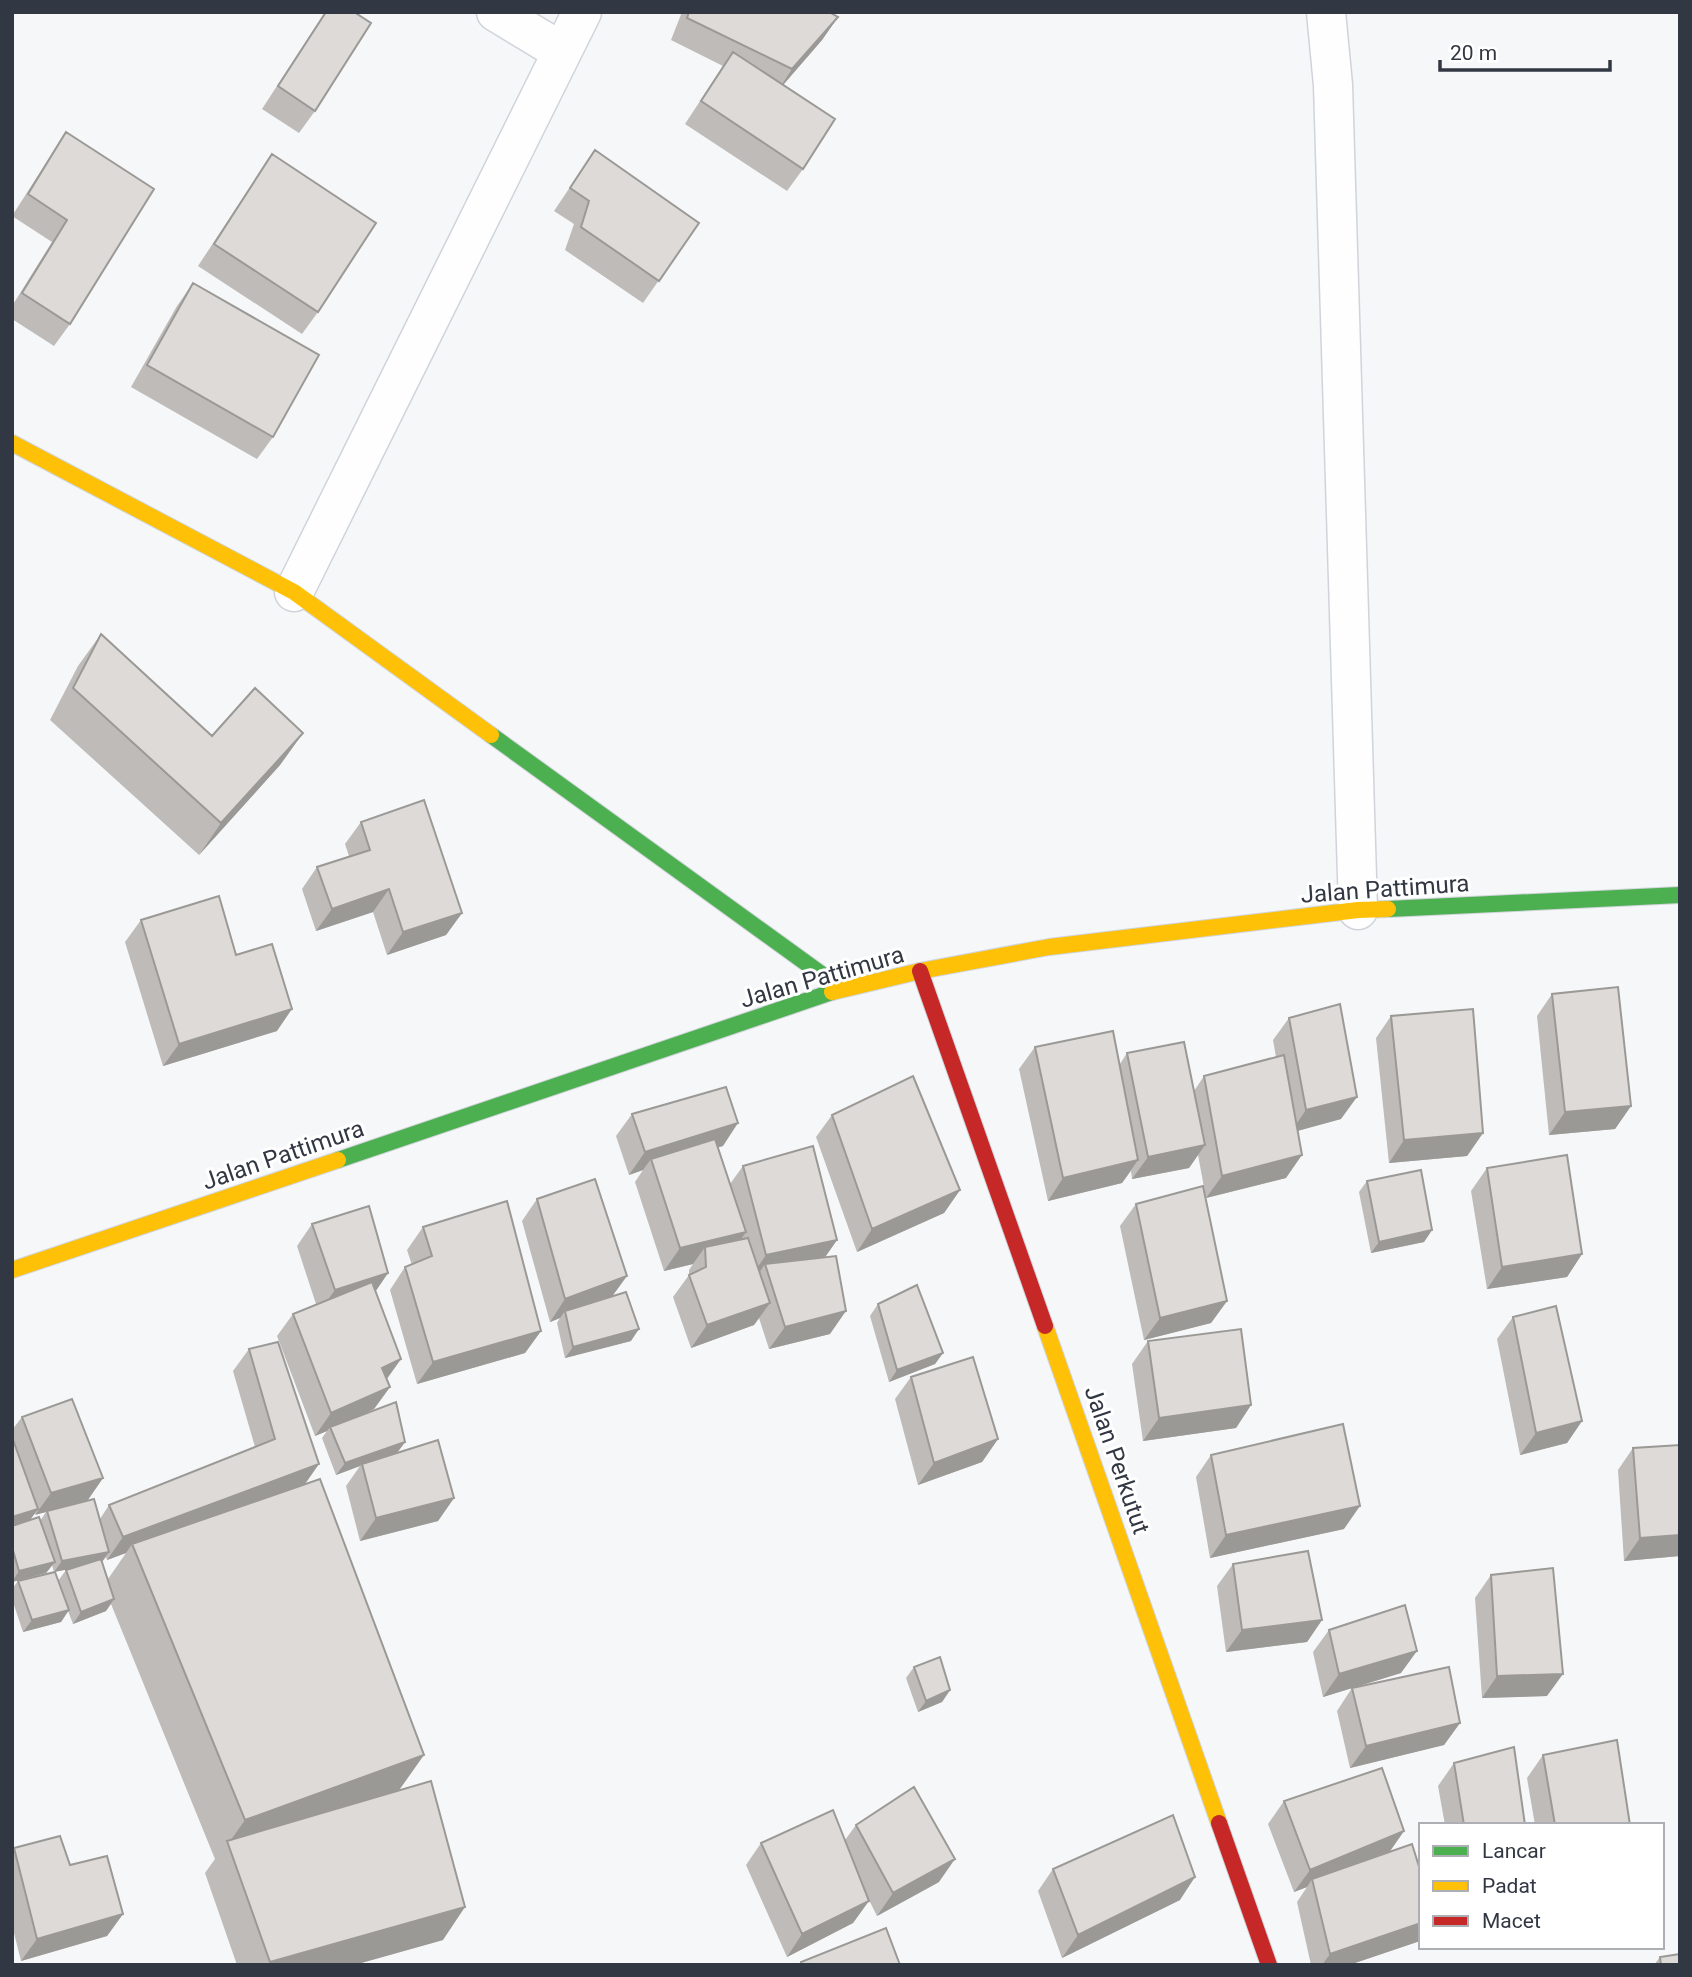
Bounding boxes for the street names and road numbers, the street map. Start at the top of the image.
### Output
street label: Jalan Pattimura [1300,869,1470,909]
street label: Jalan Pattimura [737,940,907,1014]
street label: Jalan Pattimura [199,1114,367,1196]
street label: Jalan Perkutut [1079,1382,1155,1538]

